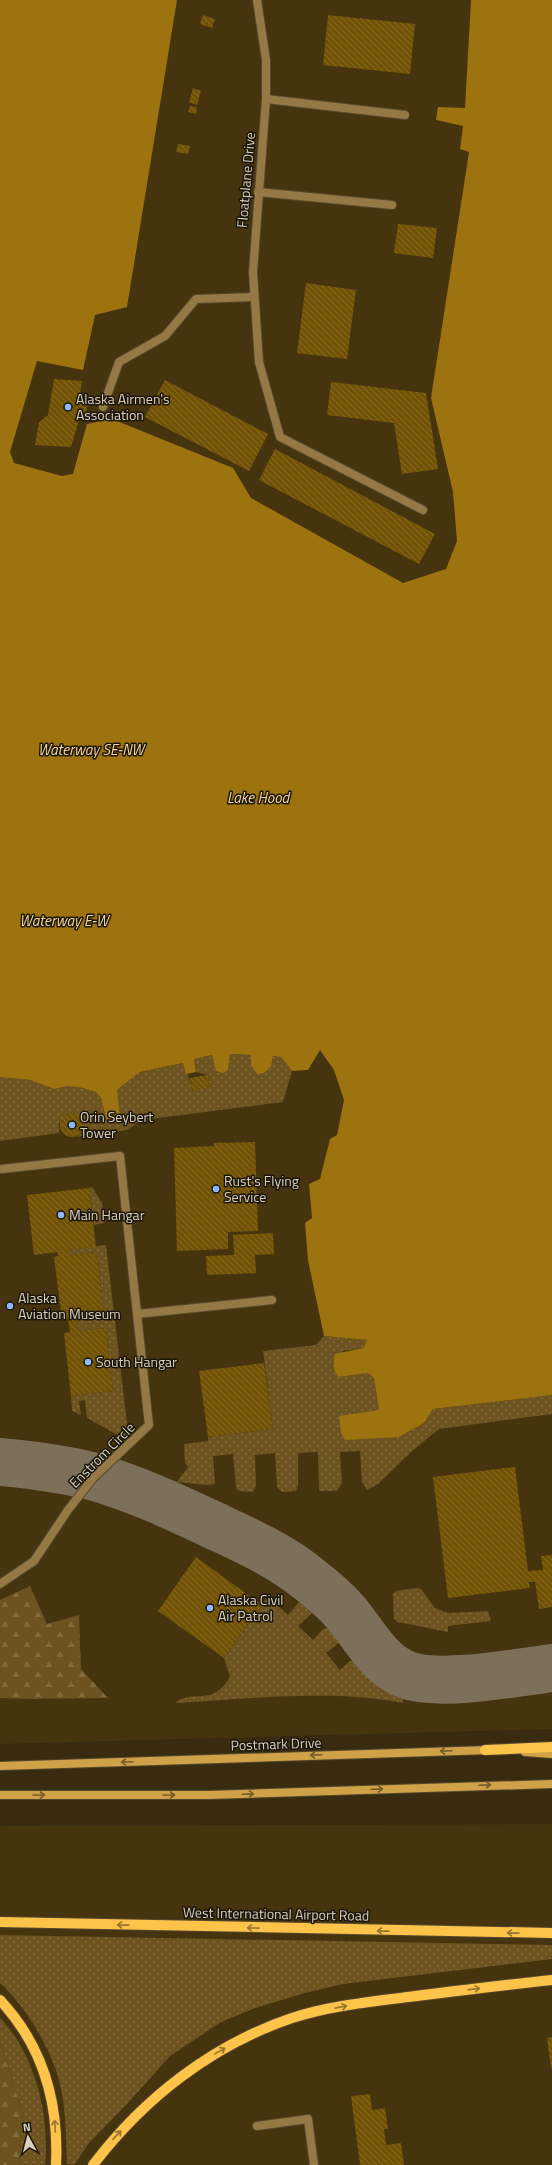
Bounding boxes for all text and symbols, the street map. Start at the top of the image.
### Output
street label: Floatplane Drive [231,131,260,229]
place label: Alaska Airmen's Association [76,388,170,425]
marker: Alaska Airmen's Association [63,402,73,412]
water label: Waterway SE-NW [38,738,147,761]
water label: Lake Hood [227,786,291,809]
water label: Waterway E-W [20,909,111,932]
place label: Orin Seybert Tower [80,1106,153,1143]
marker: Orin Seybert Tower [67,1120,77,1130]
place label: Rust's Flying Service [224,1170,299,1207]
marker: Rust's Flying Service [211,1184,221,1194]
place label: Main Hangar [69,1204,145,1225]
marker: Main Hangar [56,1210,66,1220]
place label: Alaska Aviation Museum [18,1287,121,1324]
marker: Alaska Aviation Museum [5,1301,15,1311]
place label: South Hangar [96,1351,177,1372]
marker: South Hangar [83,1357,93,1367]
street label: Enstrom Circle [64,1417,139,1492]
place label: Alaska Civil Air Patrol [218,1589,284,1626]
marker: Alaska Civil Air Patrol [205,1603,215,1613]
street label: Postmark Drive [230,1731,322,1756]
one-way arrow [440,1748,453,1755]
one-way arrow [310,1752,323,1759]
one-way arrow [121,1758,134,1766]
one-way arrow [478,1782,491,1789]
one-way arrow [370,1786,383,1793]
one-way arrow [241,1790,254,1798]
one-way arrow [32,1791,45,1799]
one-way arrow [162,1791,175,1799]
street label: West International Airport Road [183,1901,369,1926]
one-way arrow [117,1921,130,1929]
one-way arrow [247,1924,260,1931]
one-way arrow [377,1927,390,1934]
one-way arrow [507,1929,520,1937]
one-way arrow [467,1985,480,1993]
one-way arrow [335,2002,348,2010]
one-way arrow [214,2047,226,2055]
north arrow [8,2117,48,2157]
text: N [22,2119,32,2135]
one-way arrow [52,2120,59,2133]
one-way arrow [113,2129,122,2140]

